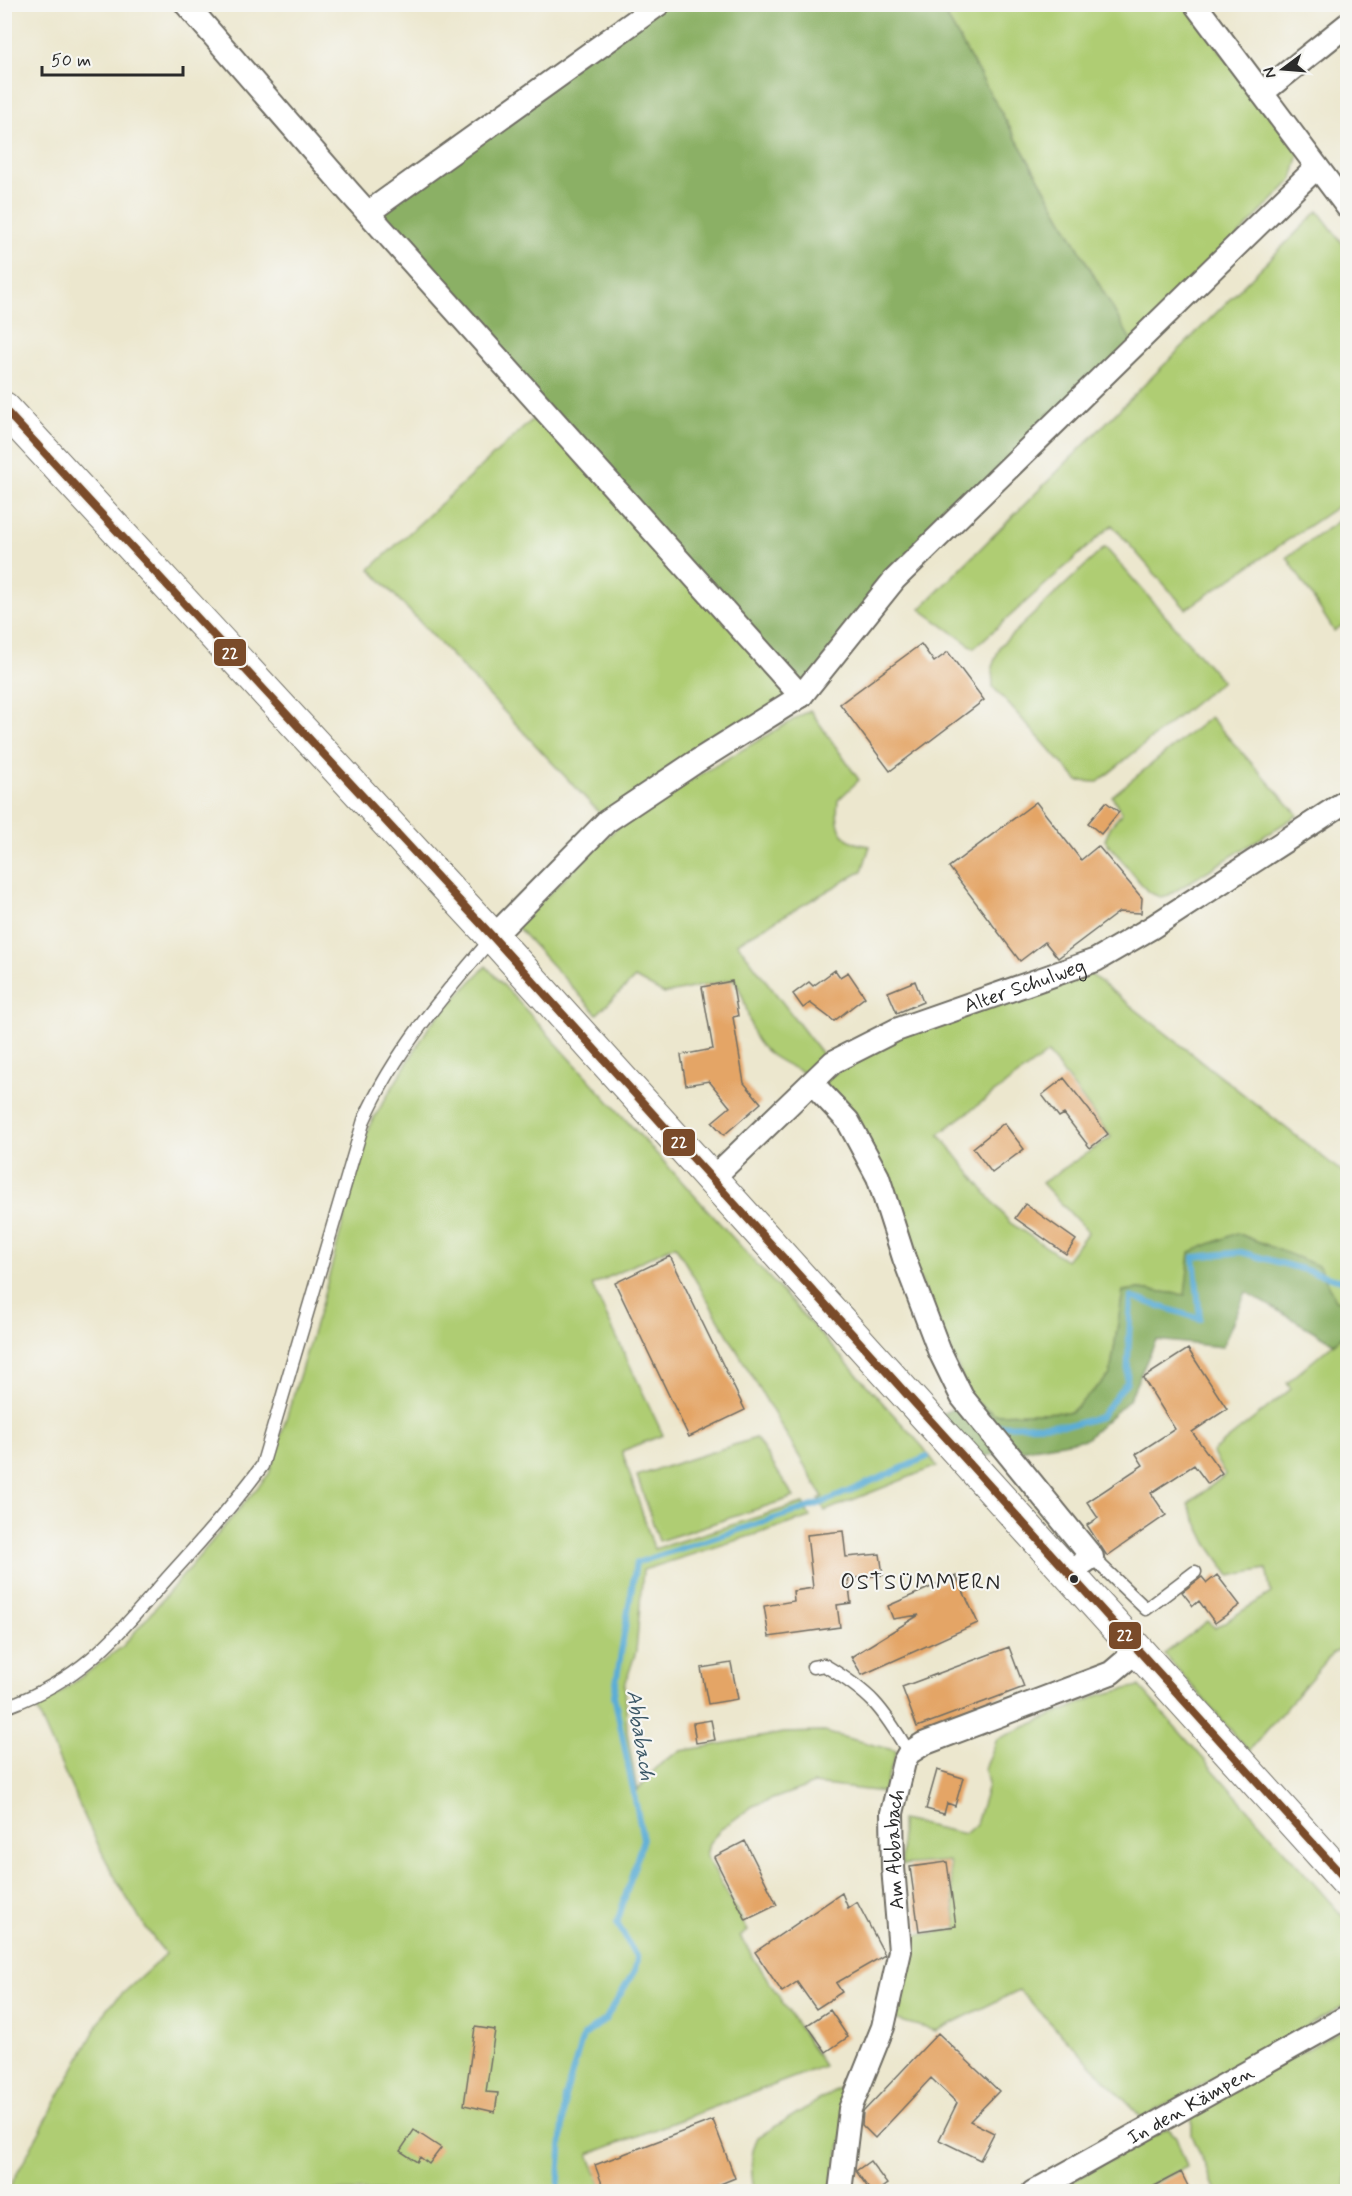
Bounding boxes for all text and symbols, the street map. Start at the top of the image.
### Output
scale bar [42,39,183,77]
north arrow [1253,39,1313,99]
text: 50 m [51,49,91,73]
text: N [1258,65,1282,81]
line badge: 22 [213,638,247,667]
text: 22 [222,644,238,665]
street label: Alter Schulweg [961,953,1090,1020]
line badge: 22 [662,1128,696,1157]
text: 22 [671,1133,687,1154]
district label: OSTSÜMMERN [840,1569,1002,1597]
unlabelled marker [1068,1573,1080,1585]
line badge: 22 [1108,1621,1142,1650]
text: 22 [1117,1626,1133,1647]
water label: Abbabach [619,1688,661,1783]
street label: Am Abbabach [880,1786,912,1911]
street label: In den Kämpen [1123,2059,1259,2152]

